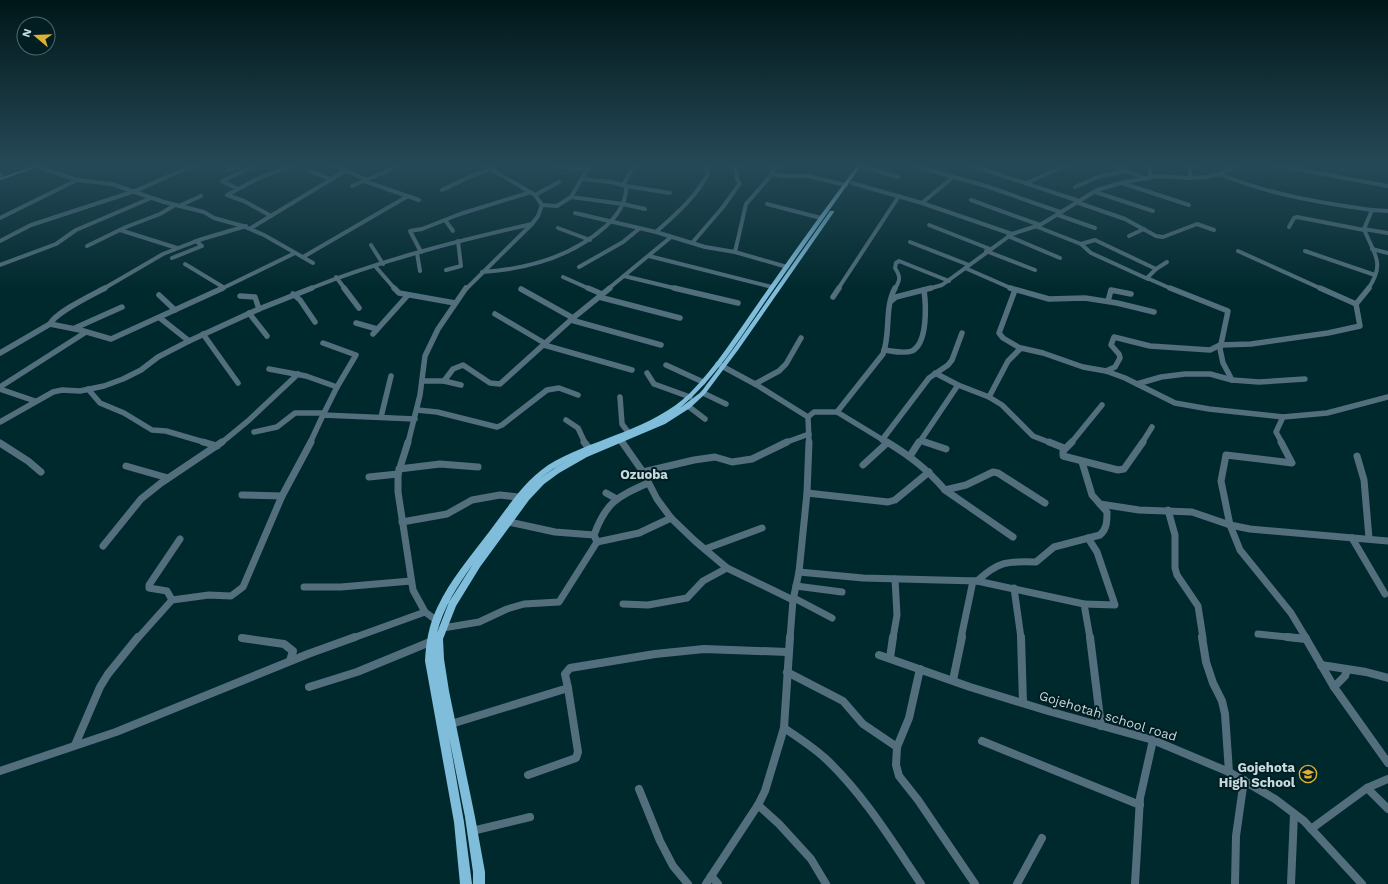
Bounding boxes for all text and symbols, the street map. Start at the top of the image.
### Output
north arrow [16,16,56,56]
text: N [20,27,34,39]
district label: Ozuoba [620,467,668,482]
street label: Gojehotah school road [1037,688,1179,744]
place label: Gojehota High School [1219,760,1296,790]
school or university icon: Gojehota High School [1298,764,1318,784]

